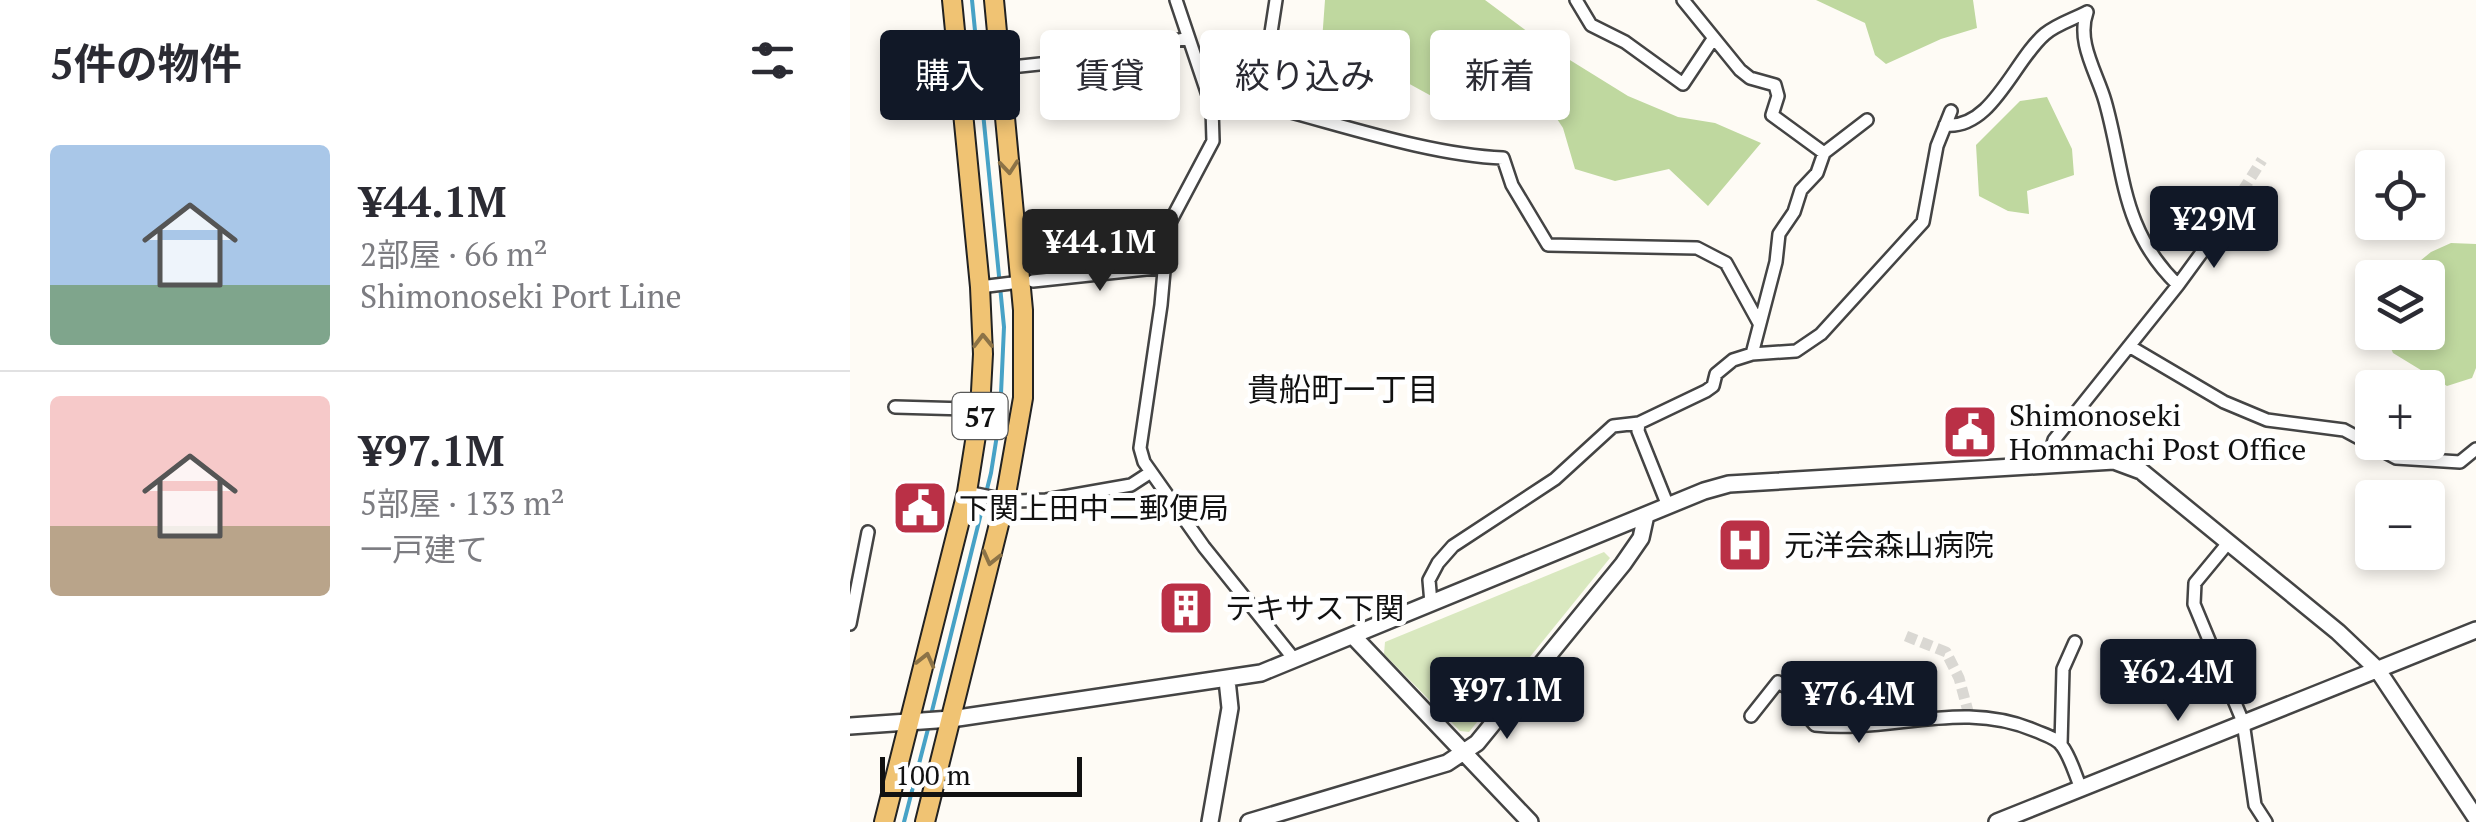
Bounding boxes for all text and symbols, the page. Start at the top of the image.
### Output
chip: 購入 [880,30,1020,120]
chip: 賃貸 [1040,30,1180,120]
chip: 絞り込み [1200,30,1410,120]
chip: 新着 [1430,30,1570,120]
icon: filters [745,33,800,88]
text: 5件の物件 [50,35,242,91]
map controls [2355,150,2445,570]
button: locate [2355,150,2445,240]
one-way arrow [997,159,1019,175]
text: ¥44.1M [360,173,506,229]
icon: home [130,185,250,305]
pin: ¥29M [2155,186,2273,271]
text: ¥29M [2172,197,2256,239]
pin: ¥44.1M [1019,209,1181,294]
text: ¥44.1M [1044,220,1156,262]
text: 2部屋 · 66 m² [360,233,548,275]
button: layers [2355,260,2445,350]
text: Shimonoseki Port Line [360,275,682,317]
one-way arrow [972,333,994,348]
district label: 貴船町一丁目 [1247,368,1439,410]
button: + [2355,370,2445,460]
road number: 57 [952,393,1008,439]
place label: Shimonoseki Hommachi Post Office [2009,395,2306,469]
public building icon: Shimonoseki Hommachi Post Office [1940,402,2000,462]
text: ¥97.1M [360,422,504,478]
icon: home [130,436,250,556]
public building icon: 下関上田中二郵便局 [890,478,950,538]
button: − [2355,480,2445,570]
text: 5部屋 · 133 m² [360,482,565,524]
place label: 下関上田中二郵便局 [959,488,1229,528]
hospital icon: 元洋会森山病院 [1715,515,1775,575]
place label: 元洋会森山病院 [1784,525,1994,565]
text: 一戸建て [360,528,488,570]
one-way arrow [982,549,1003,566]
building icon: テキサス下関 [1156,578,1216,638]
place label: テキサス下関 [1225,588,1404,628]
pin: ¥62.4M [2097,639,2259,724]
text: ¥62.4M [2122,650,2234,692]
one-way arrow [914,652,935,669]
pin: ¥97.1M [1426,657,1588,742]
pin: ¥76.4M [1778,661,1940,746]
text: ¥97.1M [1452,668,1562,710]
text: ¥76.4M [1803,672,1915,714]
scale bar [880,752,1082,796]
text: 100 m [895,756,971,793]

